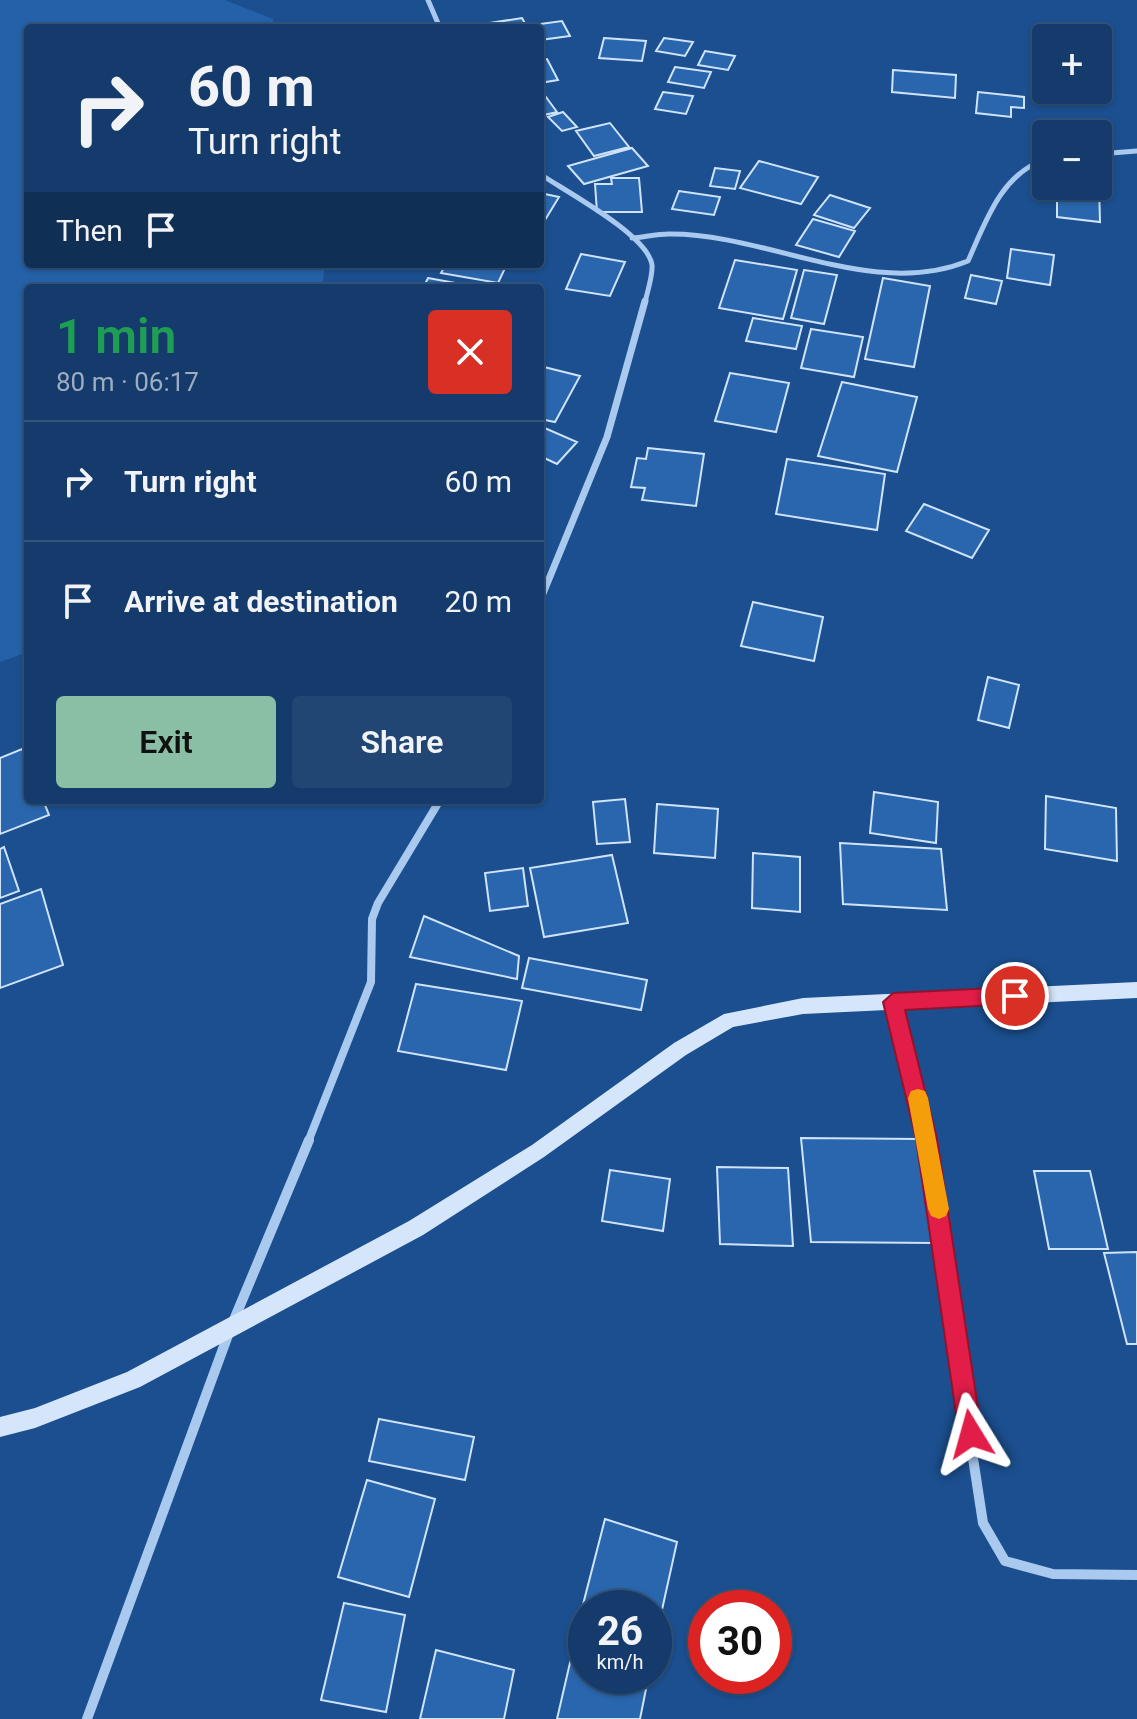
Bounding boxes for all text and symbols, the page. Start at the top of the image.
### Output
map controls [1032,24,1112,200]
button: + [1032,24,1112,104]
text: 60 m [188,54,315,120]
icon: right [56,56,160,160]
button: − [1032,120,1112,200]
text: Turn right [188,121,341,163]
icon: arrive [139,208,183,252]
text: Then [56,213,123,248]
text: 1 min [56,308,176,365]
button: close [428,310,512,394]
text: 80 m · 06:17 [56,367,199,397]
icon: right [56,459,100,503]
text: Turn right [124,464,257,499]
text: 60 m [445,464,512,499]
icon: arrive [56,579,100,623]
text: Arrive at destination [124,584,398,619]
text: 20 m [445,584,512,619]
button: Exit [56,696,276,788]
button: Share [292,696,512,788]
pin [981,962,1049,1030]
icon: arrive [993,974,1037,1018]
position arrow [929,1392,1013,1476]
speed limit sign: 30 [688,1590,792,1694]
text: 26 [597,1608,643,1655]
text: km/h [597,1650,643,1674]

